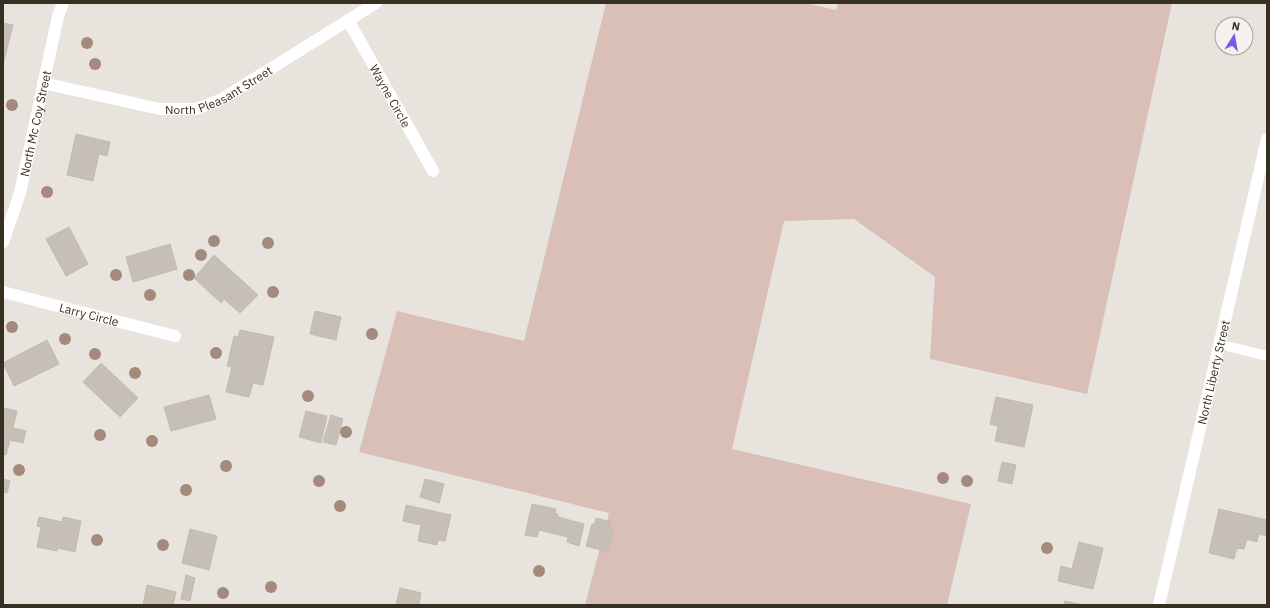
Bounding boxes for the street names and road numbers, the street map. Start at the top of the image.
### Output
street label: North Pleasant Street [165,62,275,117]
street label: Wayne Circle [367,62,415,130]
street label: North Mc Coy Street [16,69,54,178]
street label: Larry Circle [58,299,121,329]
street label: North Liberty Street [1194,319,1232,426]

